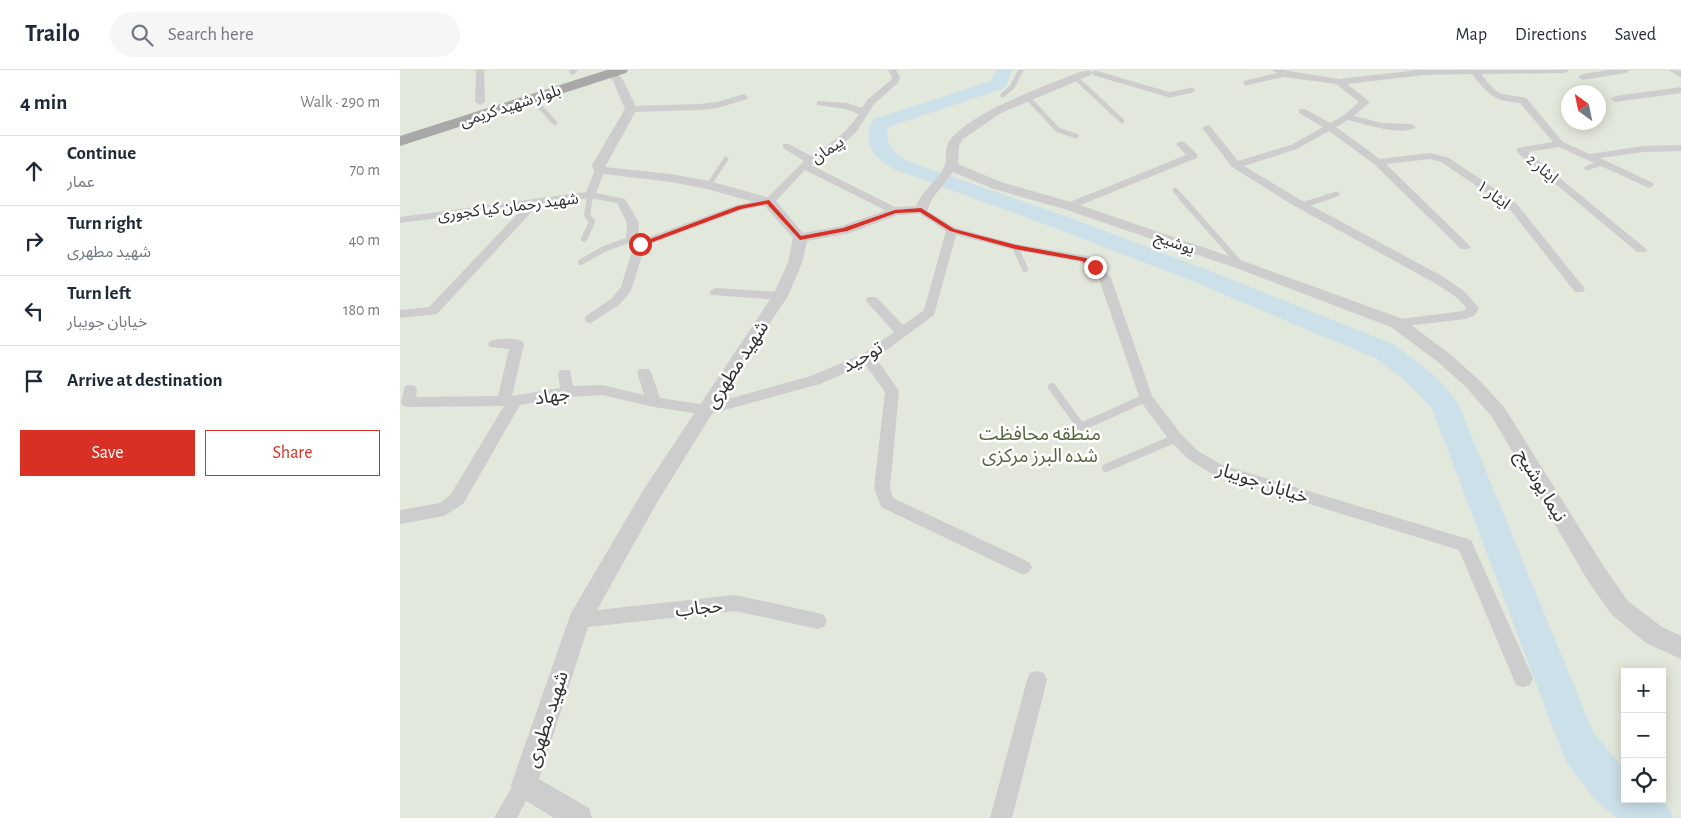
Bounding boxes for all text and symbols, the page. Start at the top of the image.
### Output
search box [110,12,460,57]
icon: search [128,21,156,49]
text: Trailo [25,22,80,46]
text: Search here [168,25,254,44]
text: Map [1456,26,1487,44]
text: Directions [1515,26,1587,44]
text: Saved [1615,26,1656,44]
street label: بلوار شهید کریمی [458,82,563,131]
north arrow [1561,85,1606,130]
text: 4 min [20,92,67,113]
text: Walk · 290 m [300,94,380,110]
street label: پیمان [808,133,848,168]
text: Continue [67,144,136,163]
street label: ایثار 2 [1523,151,1561,187]
icon: ahead [20,157,48,185]
text: 70 m [349,162,380,178]
text: عمار [67,174,95,190]
street label: ایثار ۱ [1473,177,1513,213]
street label: شهید رحمان کیا کجوری [437,190,580,225]
text: Turn right [67,214,142,233]
icon: right [20,227,48,255]
street label: یوشیج [1151,229,1197,261]
text: 40 m [348,232,380,248]
route start [629,233,652,256]
text: شهید مطهری [67,244,151,260]
route end [1084,256,1107,279]
text: Turn left [67,284,131,303]
icon: left [20,297,48,325]
text: 180 m [343,302,380,318]
text: خیابان جویبار [67,314,147,330]
street label: شهید مطهری [702,318,773,412]
street label: توحید [839,338,887,377]
icon: arrive [20,367,48,395]
text: Arrive at destination [67,371,223,390]
street label: جهاد [533,385,571,408]
park label: منطقه محافظت شده البرز مرکزی [979,425,1101,467]
button: Save [20,430,195,476]
button: Share [205,430,380,476]
street label: نیما یوشیج [1508,446,1570,527]
street label: خیابان جویبار [1213,459,1311,508]
street label: حجاب [674,597,724,621]
map controls [1621,668,1666,803]
button: + [1621,668,1666,713]
street label: شهید مطهری [523,669,573,770]
button: − [1621,713,1666,758]
button: locate [1621,758,1666,803]

